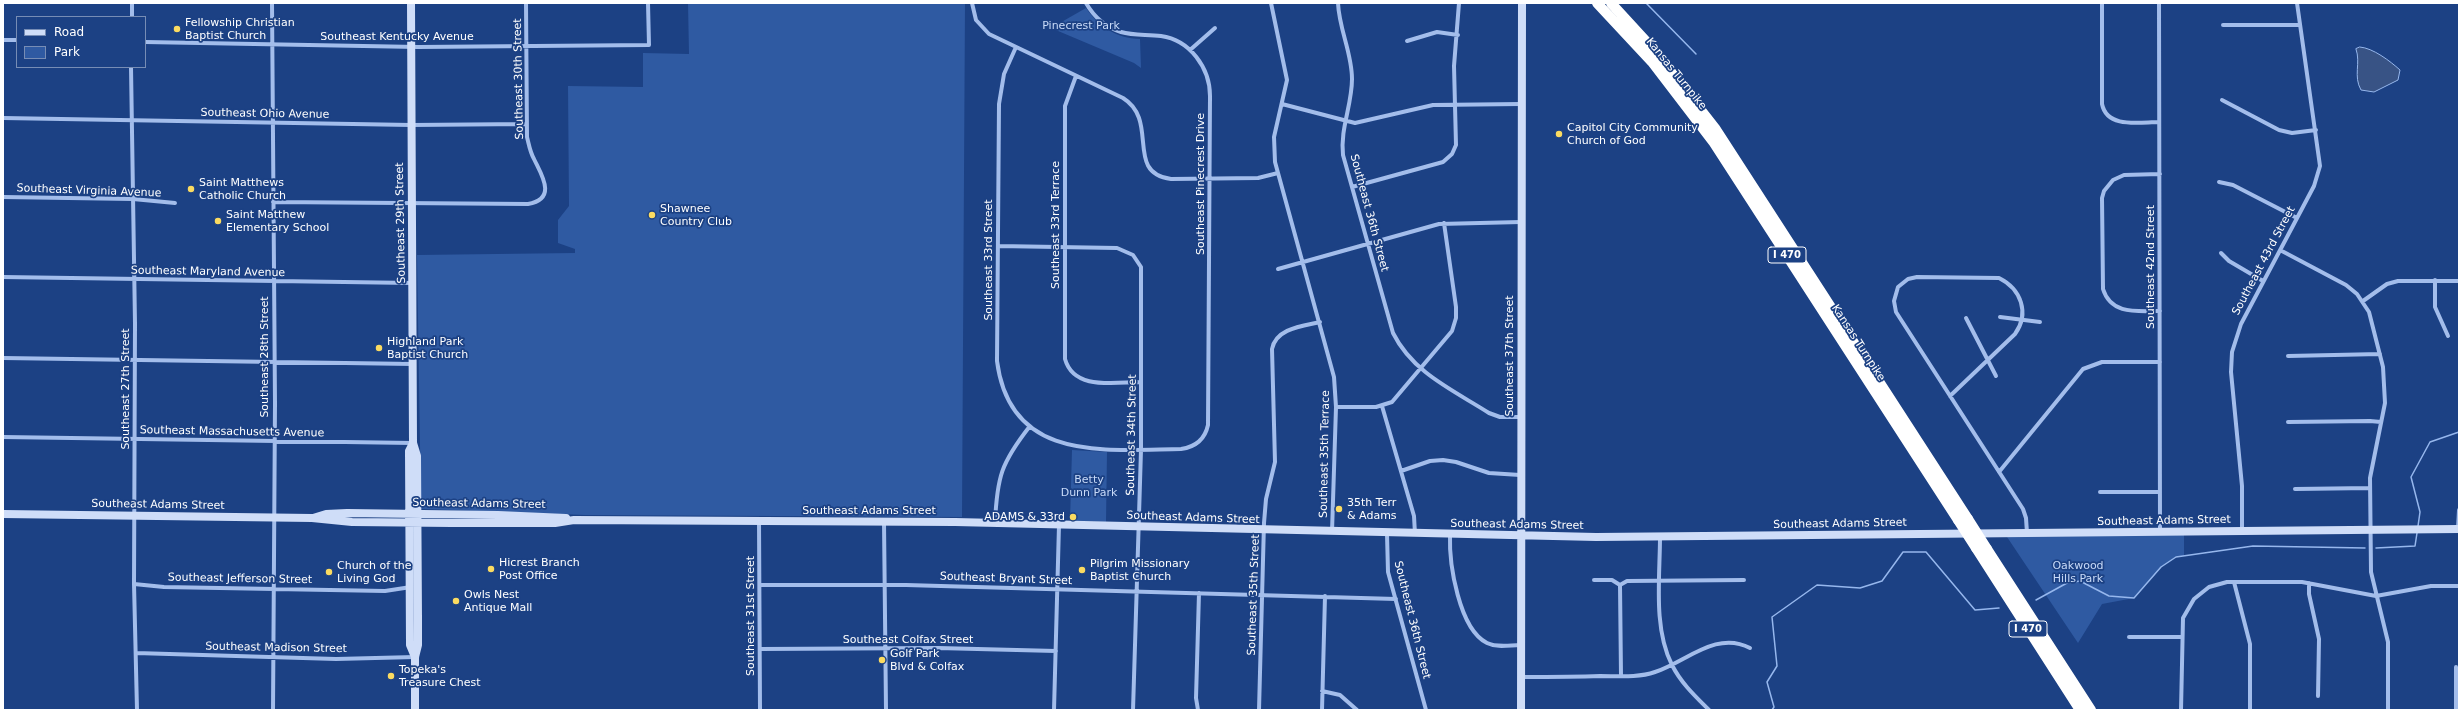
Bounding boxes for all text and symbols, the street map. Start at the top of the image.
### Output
legend [16,16,146,68]
place label: Fellowship Christian Baptist Church [185,16,295,42]
street label: Southeast 30th Street [511,18,527,140]
park label: Pinecrest Park [1042,19,1120,33]
marker: Fellowship Christian Baptist Church [172,24,182,34]
text: Road [54,25,84,39]
street label: Southeast Kentucky Avenue [320,30,474,44]
street label: Kansas Turnpike [1643,35,1709,113]
text: Park [54,45,80,59]
street label: Southeast Ohio Avenue [200,106,330,122]
street label: Southeast Pinecrest Drive [1194,113,1208,255]
place label: Capitol City Community Church of God [1567,121,1698,147]
marker: Capitol City Community Church of God [1554,129,1564,139]
street label: Southeast 36th Street [1347,153,1391,273]
street label: Southeast 33rd Terrace [1049,161,1063,289]
street label: Southeast 29th Street [393,162,409,284]
place label: Saint Matthews Catholic Church [199,176,286,202]
street label: Southeast Virginia Avenue [16,182,162,200]
marker: Saint Matthews Catholic Church [186,184,196,194]
street label: Southeast 33rd Street [982,199,996,321]
place label: Shawnee Country Club [660,202,732,228]
street label: Southeast 43rd Street [2230,204,2298,318]
street label: Southeast 42nd Street [2144,205,2158,329]
place label: Saint Matthew Elementary School [226,208,329,234]
marker: Shawnee Country Club [647,210,657,220]
marker: Saint Matthew Elementary School [213,216,223,226]
road number: I 470 [1768,247,1806,263]
street label: Southeast Maryland Avenue [131,264,285,280]
street label: Southeast 37th Street [1503,295,1517,417]
street label: Southeast 28th Street [258,296,272,418]
street label: Kansas Turnpike [1828,302,1888,384]
street label: Southeast 27th Street [119,328,133,450]
place label: Highland Park Baptist Church [387,335,468,361]
marker: Highland Park Baptist Church [374,343,384,353]
street label: Southeast 34th Street [1124,374,1140,496]
street label: Southeast 35th Terrace [1317,390,1333,518]
street label: Southeast Massachusetts Avenue [140,424,324,440]
park label: Betty Dunn Park [1061,473,1117,499]
street label: Southeast Adams Street [412,496,546,512]
place label: 35th Terr & Adams [1347,496,1397,522]
street label: Southeast Adams Street [91,497,225,513]
street label: Southeast Adams Street [802,504,936,518]
marker: 35th Terr & Adams [1334,504,1344,514]
street label: Southeast Adams Street [1126,509,1260,527]
place label: ADAMS & 33rd [984,510,1065,524]
marker: ADAMS & 33rd [1068,512,1078,522]
street label: Southeast Adams Street [2097,513,2231,529]
street label: Southeast Adams Street [1773,516,1907,532]
street label: Southeast Adams Street [1450,517,1584,533]
street label: Southeast 35th Street [1245,534,1263,656]
place label: Hicrest Branch Post Office [499,556,580,582]
street label: Southeast 31st Street [744,556,758,676]
place label: Pilgrim Missionary Baptist Church [1090,557,1190,583]
place label: Church of the Living God [337,559,412,585]
park label: Oakwood Hills Park [2052,559,2104,585]
street label: Southeast 36th Street [1391,560,1433,680]
marker: Hicrest Branch Post Office [486,564,496,574]
marker: Pilgrim Missionary Baptist Church [1077,565,1087,575]
marker: Church of the Living God [324,567,334,577]
street label: Southeast Bryant Street [940,570,1072,588]
street label: Southeast Jefferson Street [168,571,312,587]
place label: Owls Nest Antique Mall [464,588,532,614]
marker: Owls Nest Antique Mall [451,596,461,606]
road number: I 470 [2009,621,2047,637]
street label: Southeast Colfax Street [843,633,973,647]
street label: Southeast Madison Street [205,640,347,656]
place label: Golf Park Blvd & Colfax [890,647,964,673]
marker: Golf Park Blvd & Colfax [877,655,887,665]
place label: Topeka's Treasure Chest [399,663,481,689]
marker: Topeka's Treasure Chest [386,671,396,681]

